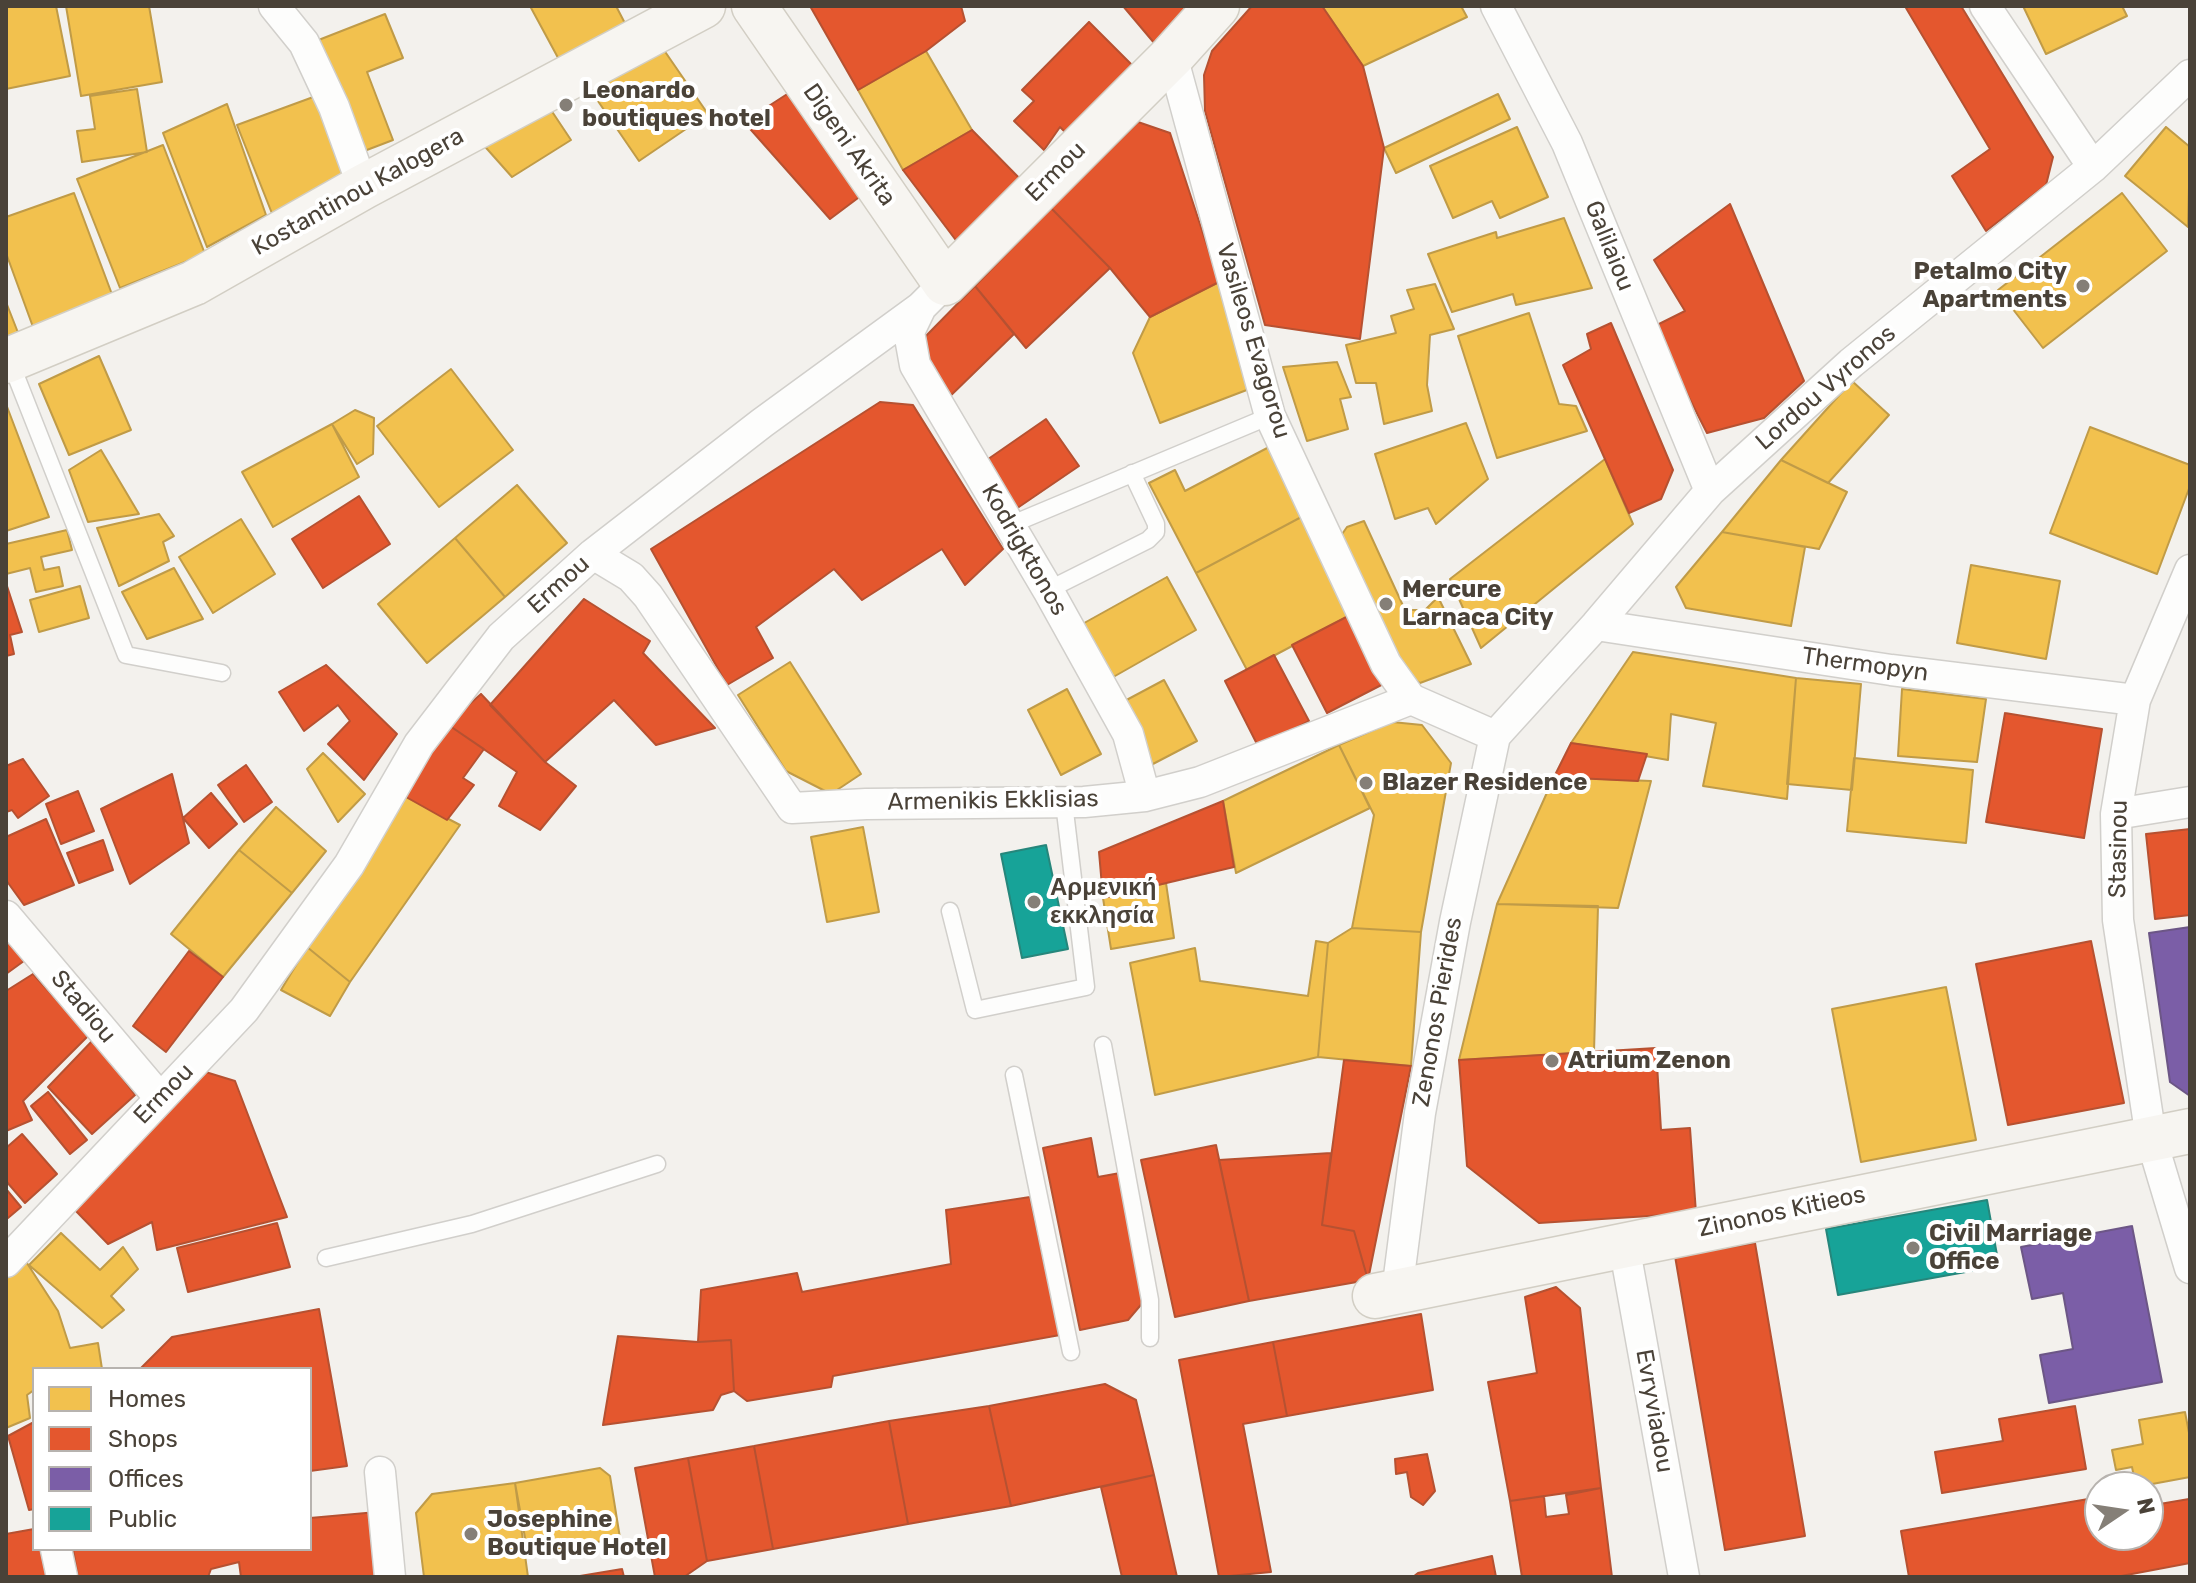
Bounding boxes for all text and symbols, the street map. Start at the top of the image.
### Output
place label: Leonardo boutiques hotel [582,77,771,133]
street label: Digeni Akrita [796,78,902,212]
marker: Leonardo boutiques hotel [557,96,575,114]
street label: Kostantinou Kalogera [247,122,469,262]
street label: Ermou [1020,136,1092,208]
street label: Galilaiou [1578,197,1640,295]
street label: Vasileos Evagorou [1210,240,1296,442]
place label: Petalmo City Apartments [1913,258,2067,314]
marker: Petalmo City Apartments [2074,277,2092,295]
street label: Lordou Vyronos [1750,319,1902,457]
street label: Kodrigktonos [975,479,1073,621]
street label: Ermou [522,550,596,620]
place label: Mercure Larnaca City [1402,576,1554,632]
marker: Mercure Larnaca City [1377,595,1395,613]
street label: Thermopyn [1800,642,1930,688]
place label: Blazer Residence [1382,769,1587,797]
marker: Blazer Residence [1357,774,1375,792]
street label: Armenikis Ekklisias [887,785,1099,817]
street label: Stasinou [2104,800,2134,898]
place label: Αρμενική εκκλησία [1050,874,1156,930]
marker: Αρμενική εκκλησία [1025,893,1043,911]
street label: Zenonos Pierides [1407,915,1469,1109]
street label: Stadiou [44,965,122,1049]
place label: Atrium Zenon [1568,1047,1731,1075]
marker: Atrium Zenon [1543,1052,1561,1070]
street label: Ermou [128,1058,200,1130]
street label: Zinonos Kitieos [1696,1180,1868,1244]
place label: Civil Marriage Office [1929,1220,2092,1276]
marker: Civil Marriage Office [1904,1239,1922,1257]
street label: Evryviadou [1629,1347,1679,1475]
legend [32,1367,312,1551]
text: Homes [108,1385,186,1413]
text: Shops [108,1425,178,1453]
text: Offices [108,1465,184,1493]
north arrow [2084,1471,2164,1551]
text: N [2131,1495,2161,1517]
text: Public [108,1505,177,1533]
place label: Josephine Boutique Hotel [487,1506,667,1562]
marker: Josephine Boutique Hotel [462,1525,480,1543]

